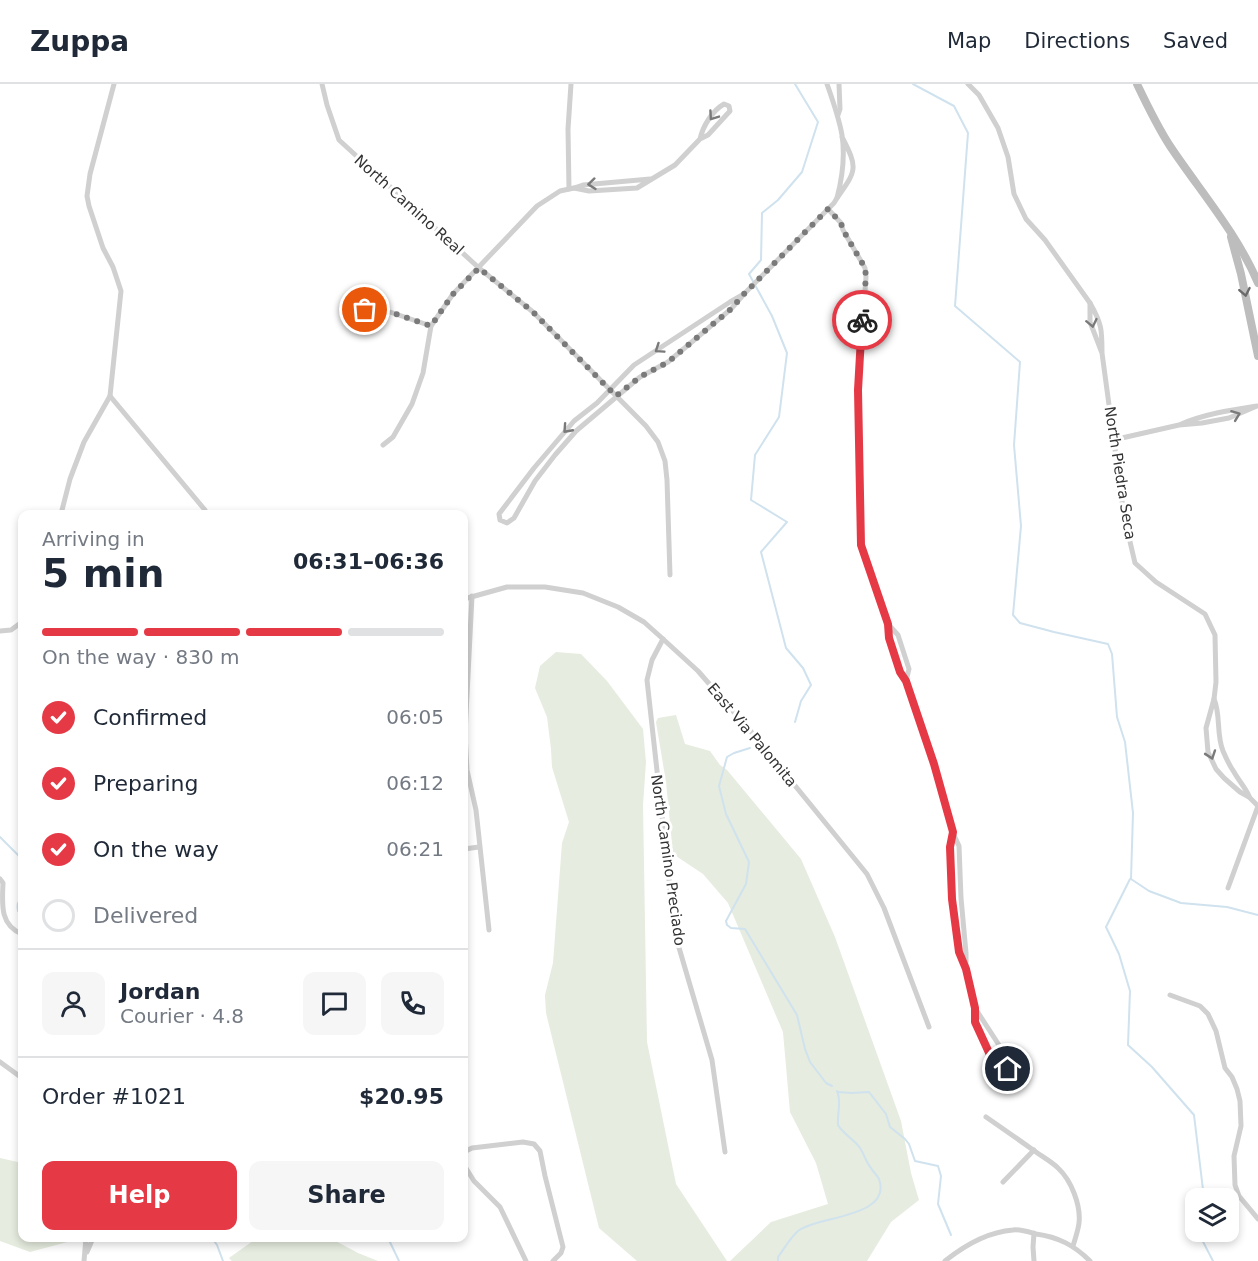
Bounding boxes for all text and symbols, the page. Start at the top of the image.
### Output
text: Zuppa [30,25,129,58]
text: Map [947,29,991,53]
text: Directions [1024,29,1130,53]
text: Saved [1163,29,1228,53]
one-way arrow [709,109,720,120]
street label: North Camino Real [351,151,467,259]
one-way arrow [587,177,596,190]
pin [339,284,390,335]
one-way arrow [1238,287,1251,297]
courier [832,290,892,350]
icon: bag [348,293,381,326]
icon: bike [846,304,879,337]
one-way arrow [1085,318,1098,328]
one-way arrow [655,341,666,352]
street label: North Piedra Seca [1101,405,1139,541]
one-way arrow [1231,409,1241,422]
one-way arrow [563,422,574,432]
text: Arriving in [42,527,145,551]
text: 06:31–06:36 [293,549,444,574]
text: 5 min [42,551,164,596]
text: On the way · 830 m [42,645,240,669]
street label: East Via Palomita [703,679,801,791]
icon: check [42,701,75,734]
text: Confirmed [93,705,207,730]
text: 06:05 [386,705,444,729]
one-way arrow [1204,749,1216,760]
icon: check [42,767,75,800]
text: Preparing [93,771,199,796]
text: 06:12 [386,771,444,795]
street label: North Camino Preciado [647,773,689,947]
icon: check [42,833,75,866]
text: On the way [93,837,219,862]
text: 06:21 [386,837,444,861]
text: Delivered [93,903,198,928]
button: person [42,972,105,1035]
button: chat [303,972,366,1035]
button: phone [381,972,444,1035]
text: Jordan [120,979,200,1004]
text: Courier · 4.8 [120,1004,244,1028]
pin [982,1043,1033,1094]
icon: home [991,1052,1024,1085]
text: Order #1021 [42,1084,186,1109]
text: $20.95 [359,1084,444,1109]
button: Help [42,1161,237,1230]
button: Share [249,1161,444,1230]
map controls [1185,1188,1239,1242]
button: layers [1185,1188,1239,1242]

